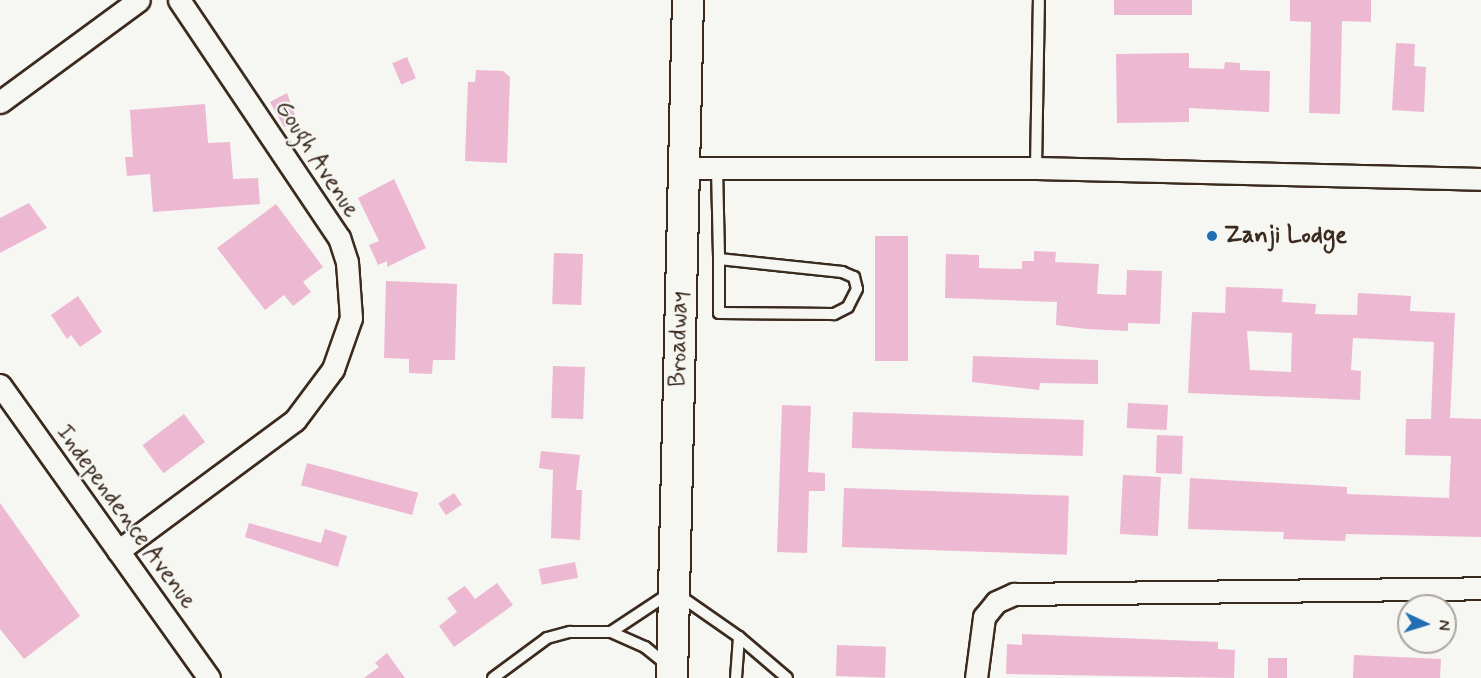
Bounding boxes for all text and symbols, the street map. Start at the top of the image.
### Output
street label: Gough Avenue [267,93,367,225]
place label: Zanji Lodge [1224,222,1347,250]
marker: Zanji Lodge [1205,229,1219,243]
street label: Broadway [664,291,694,387]
street label: Independence Avenue [48,418,204,616]
north arrow [1397,594,1457,654]
text: N [1433,619,1454,631]

